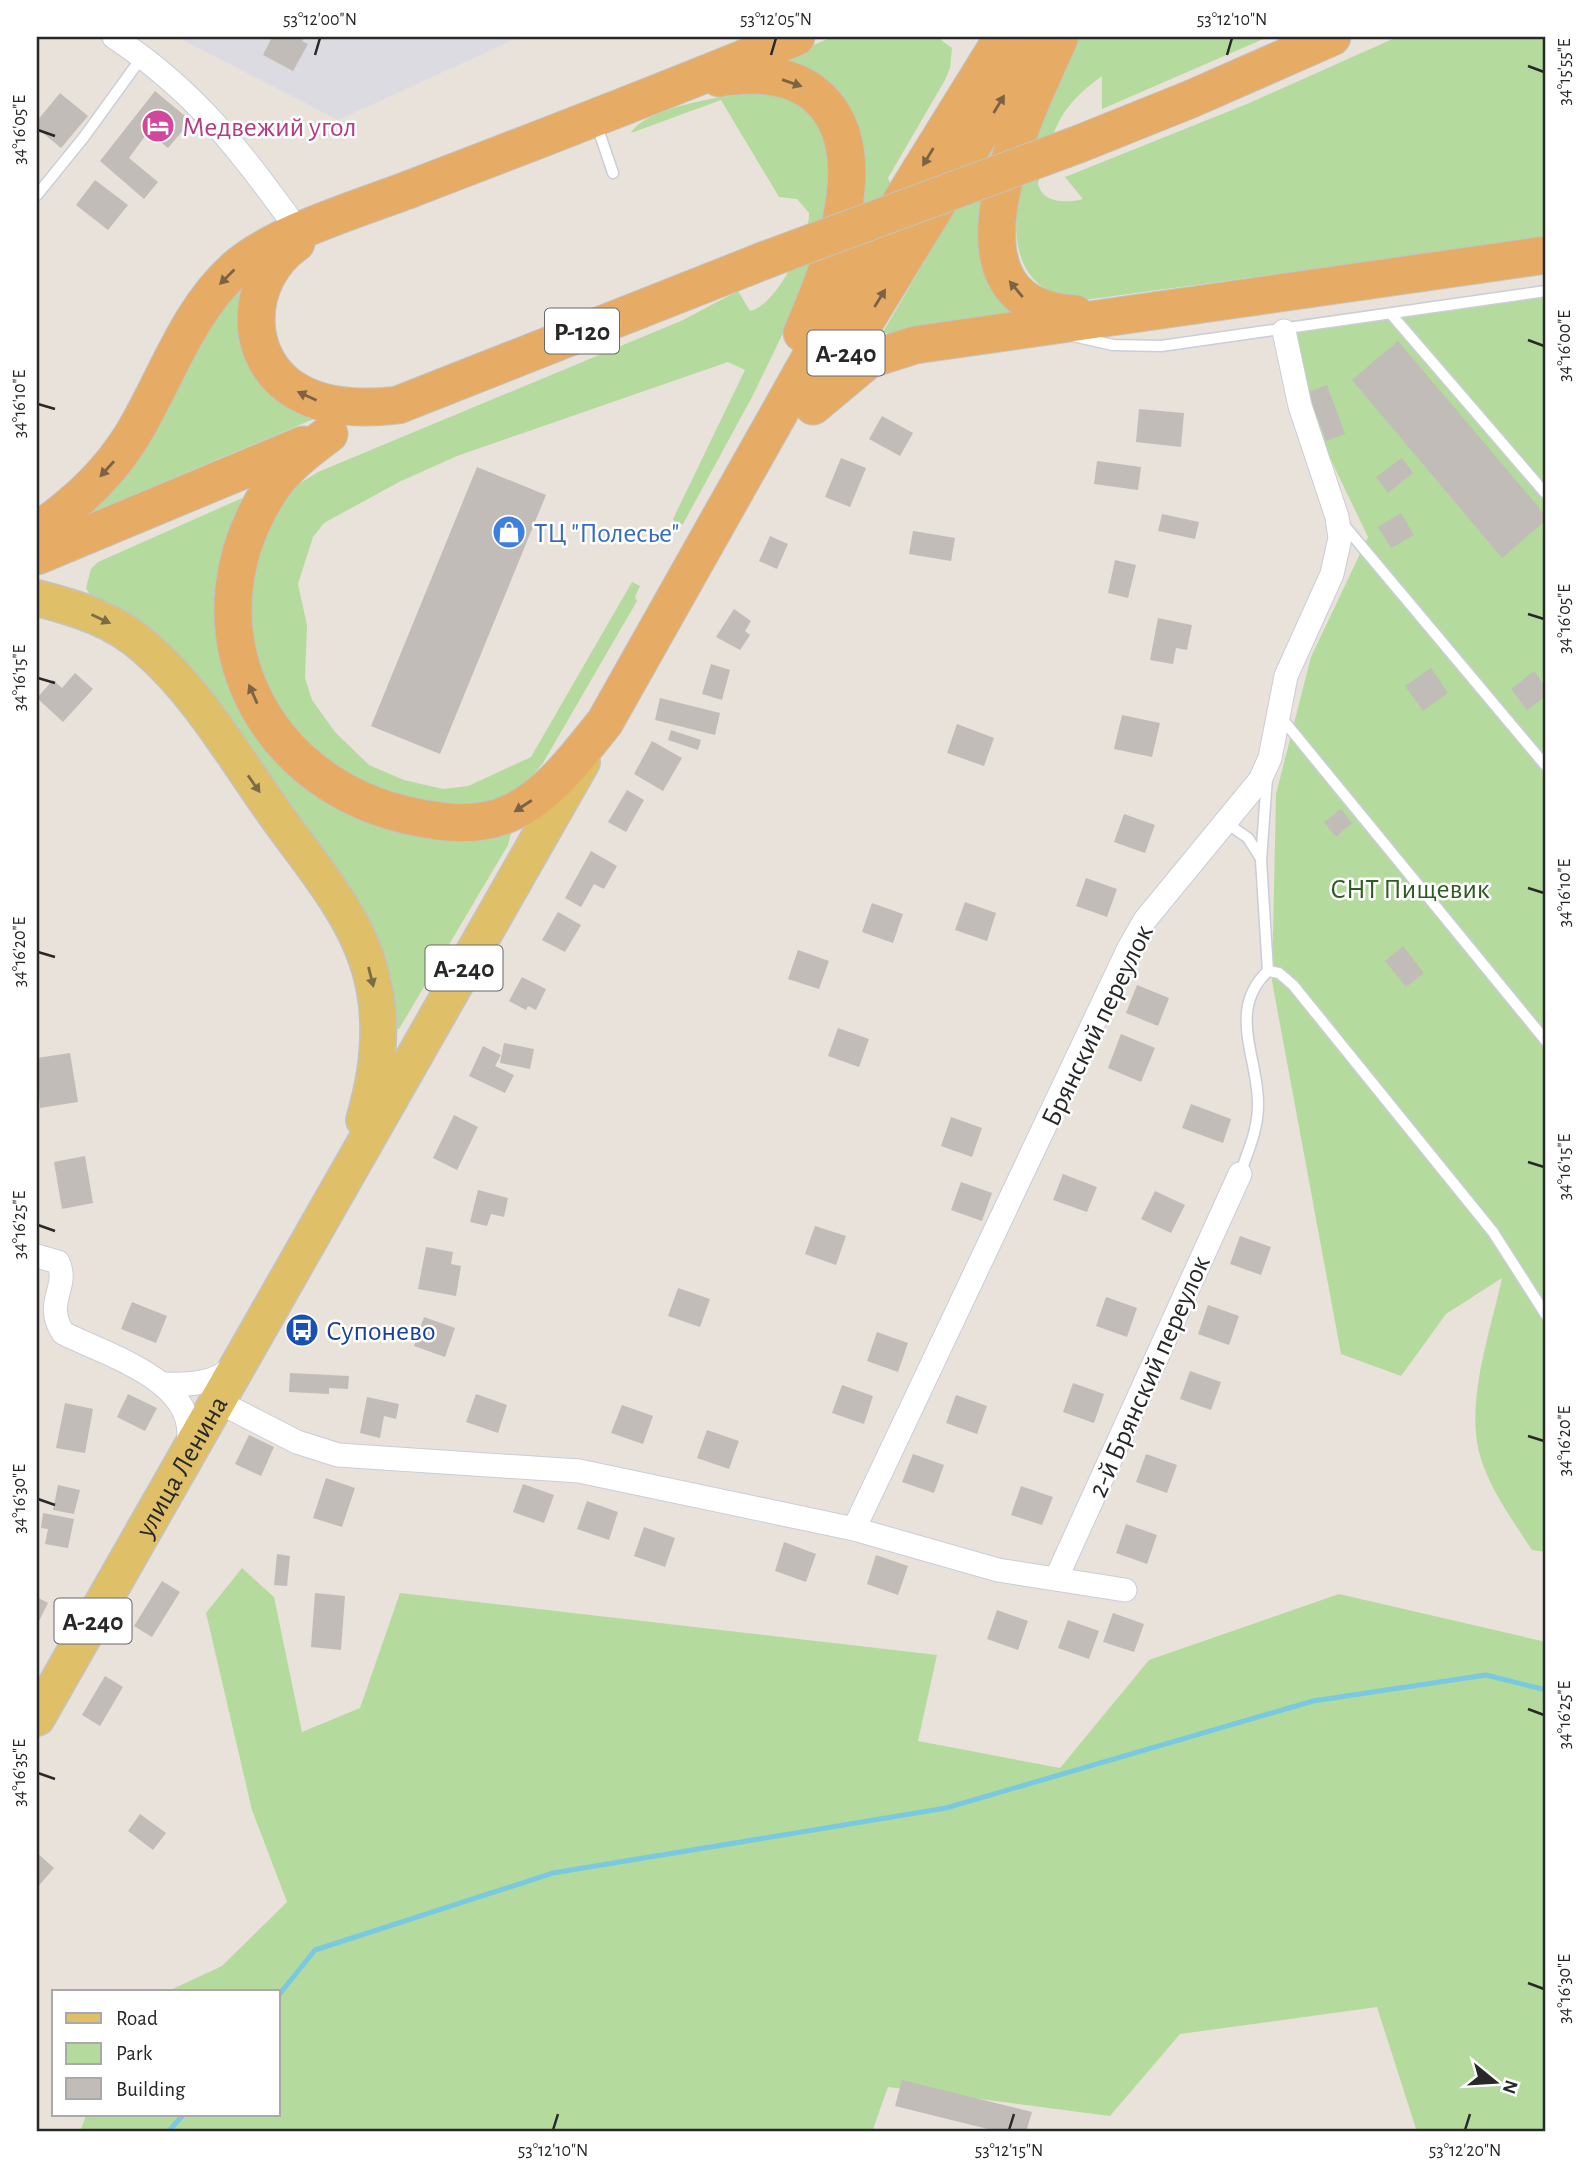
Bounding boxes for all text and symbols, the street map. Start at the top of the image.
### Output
text: 53°12'00"N [283,11,357,29]
text: 53°12'05"N [740,11,812,29]
text: 53°12'10"N [1197,11,1267,29]
text: 34°15'55"E [1556,38,1574,105]
one-way arrow [781,78,802,89]
one-way arrow [992,94,1005,113]
text: 34°16'05"E [11,95,29,165]
hotel icon: Медвежий угол [139,107,177,145]
place label: Медвежий угол [182,114,356,142]
one-way arrow [922,147,934,166]
one-way arrow [219,268,235,285]
one-way arrow [1008,280,1024,298]
one-way arrow [874,289,887,308]
road number: Р-120 [545,308,619,354]
text: 34°16'00"E [1556,310,1574,382]
road number: А-240 [808,330,884,376]
text: 34°16'10"E [11,369,29,438]
one-way arrow [296,390,317,401]
one-way arrow [99,460,115,477]
shop icon: ТЦ "Полесье" [490,513,528,551]
place label: ТЦ "Полесье" [534,520,679,548]
text: 34°16'05"E [1556,584,1574,654]
one-way arrow [91,613,111,625]
text: 34°16'15"E [11,644,29,711]
one-way arrow [247,684,259,704]
one-way arrow [247,775,261,793]
one-way arrow [514,799,533,812]
text: 34°16'10"E [1556,858,1574,927]
park label: СНТ Пищевик [1330,876,1490,904]
text: 34°16'20"E [11,916,29,987]
street label: Брянский переулок [1037,921,1159,1131]
road number: А-240 [426,945,503,990]
one-way arrow [366,966,377,988]
text: 34°16'15"E [1556,1133,1574,1200]
text: 34°16'25"E [11,1190,29,1259]
street label: 2-й Брянский переулок [1084,1252,1216,1502]
bus stop icon: Супонево [283,1311,321,1349]
place label: Супонево [326,1318,436,1346]
street label: улица Ленина [131,1392,234,1543]
text: 34°16'20"E [1556,1405,1574,1476]
text: 34°16'30"E [11,1464,29,1534]
road number: А-240 [55,1598,132,1644]
text: 34°16'25"E [1556,1680,1574,1749]
text: 34°16'35"E [11,1739,29,1807]
text: 34°16'30"E [1556,1954,1574,2024]
legend [52,1990,280,2116]
text: Road [116,2008,158,2029]
text: Park [116,2043,153,2064]
north arrow [1460,2046,1530,2116]
text: N [1499,2078,1521,2096]
text: Building [116,2079,186,2100]
text: 53°12'10"N [518,2142,588,2160]
text: 53°12'15"N [975,2142,1043,2160]
text: 53°12'20"N [1429,2142,1501,2160]

